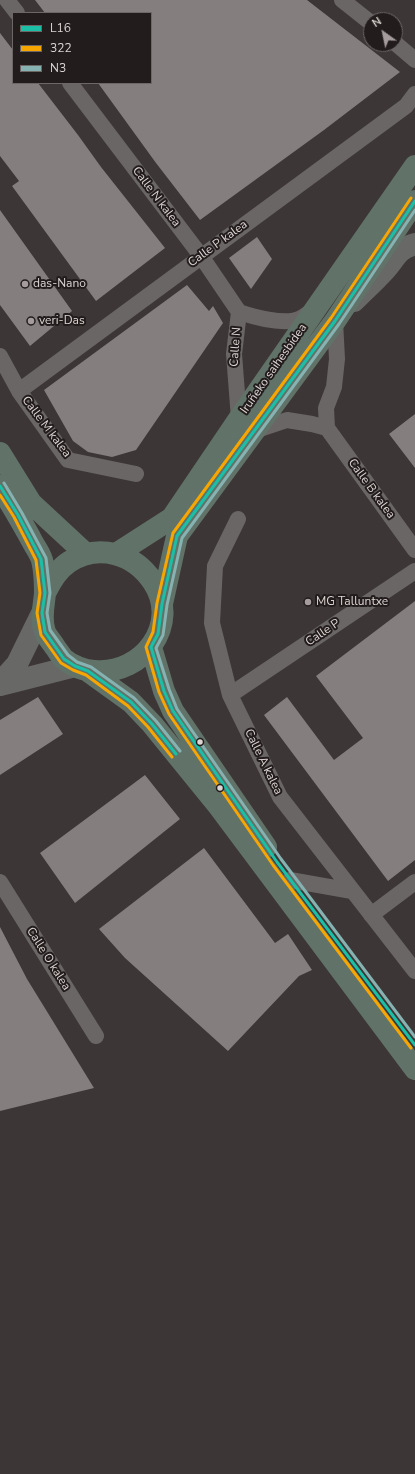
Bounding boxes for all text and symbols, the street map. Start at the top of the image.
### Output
legend [12,12,152,84]
north arrow [363,12,403,52]
text: N [369,14,384,31]
text: L16 [50,20,71,36]
text: 322 [50,40,72,56]
text: N3 [50,60,66,76]
street label: Calle N kalea [129,164,183,230]
street label: Calle P kalea [185,218,251,270]
place label: das-Nano [33,277,86,291]
marker: das-Nano [20,279,30,289]
place label: veri-Das [39,314,85,328]
marker: veri-Das [26,316,36,326]
street label: Iruñeko saihesbidea [238,321,310,417]
street label: Calle N [227,327,245,367]
street label: Calle M kalea [18,394,74,460]
street label: Calle B kalea [344,456,398,522]
place label: MG Talluntxe [316,595,388,609]
marker: MG Talluntxe [303,597,313,607]
street label: Calle P [303,616,343,650]
street label: Calle A kalea [241,727,285,797]
unlabelled marker [195,737,205,747]
unlabelled marker [215,783,225,793]
street label: Calle O kalea [23,925,73,993]

